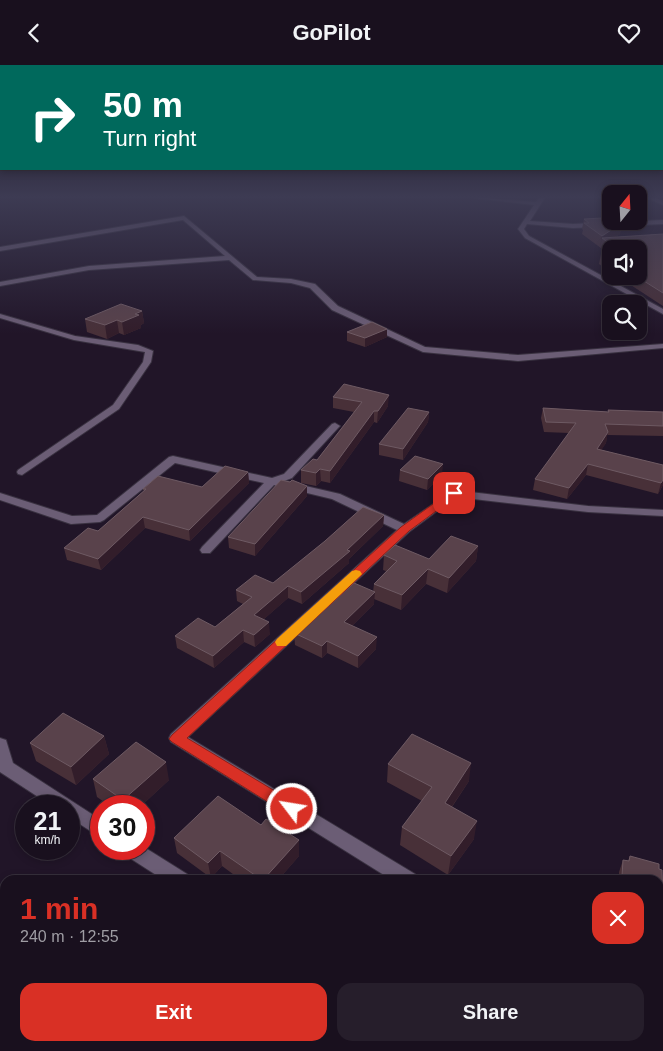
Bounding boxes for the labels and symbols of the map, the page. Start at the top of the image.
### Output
north arrow [602,185,648,230]
pin [433,472,475,514]
position arrow [265,782,317,834]
speed limit sign: 30 [90,795,155,860]

